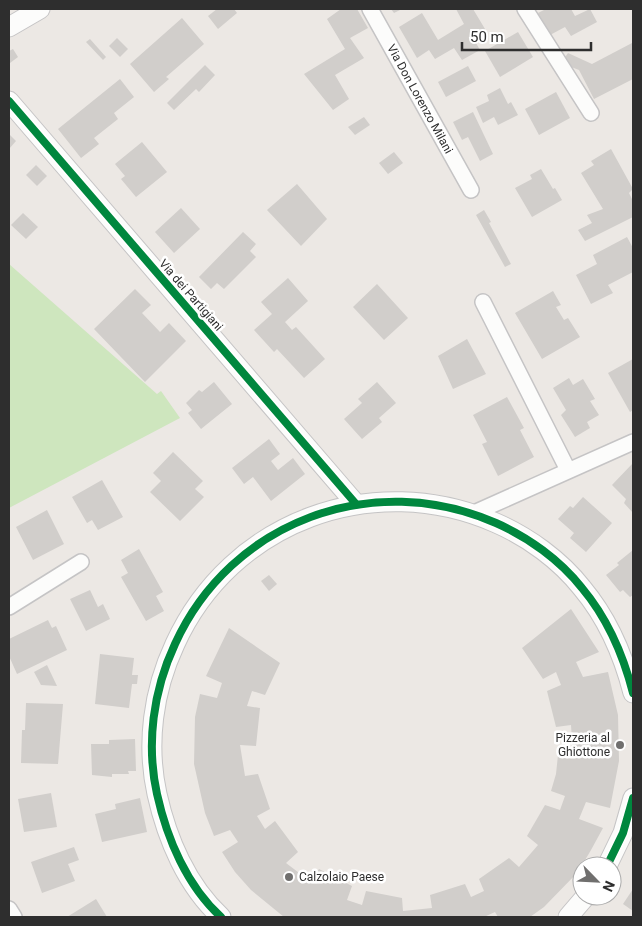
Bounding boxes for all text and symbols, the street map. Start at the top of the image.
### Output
scale bar [462,20,591,52]
text: 50 m [470,28,504,46]
street label: Via Don Lorenzo Milani [384,42,456,156]
street label: Via dei Partigiani [156,256,226,334]
place label: Pizzeria al Ghiottone [555,731,610,759]
marker: Pizzeria al Ghiottone [614,739,626,751]
north arrow [572,856,622,906]
place label: Calzolaio Paese [299,870,384,884]
marker: Calzolaio Paese [283,871,295,883]
text: N [600,879,618,894]

